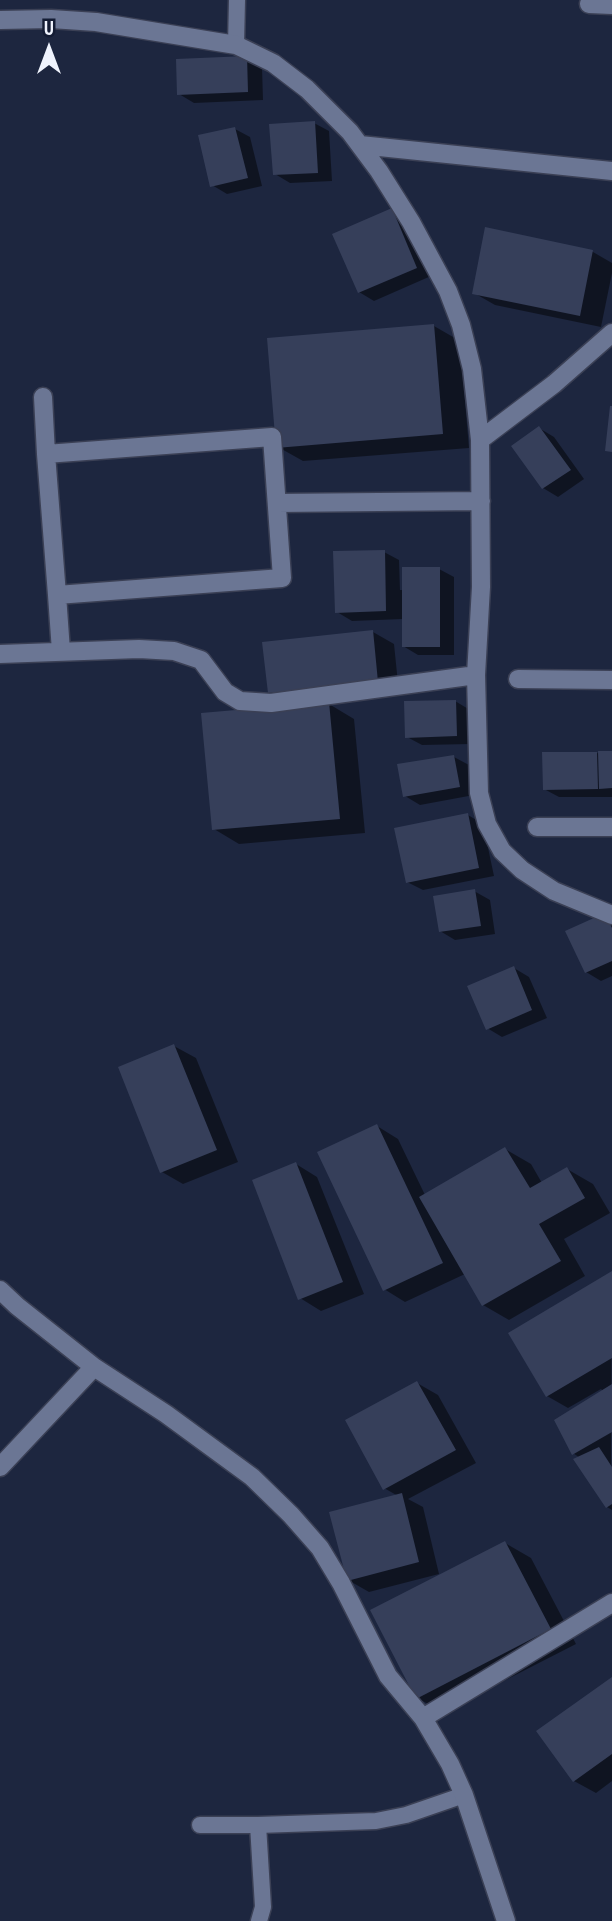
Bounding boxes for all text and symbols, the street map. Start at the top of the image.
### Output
north arrow [14,14,84,84]
text: U [44,16,54,40]

